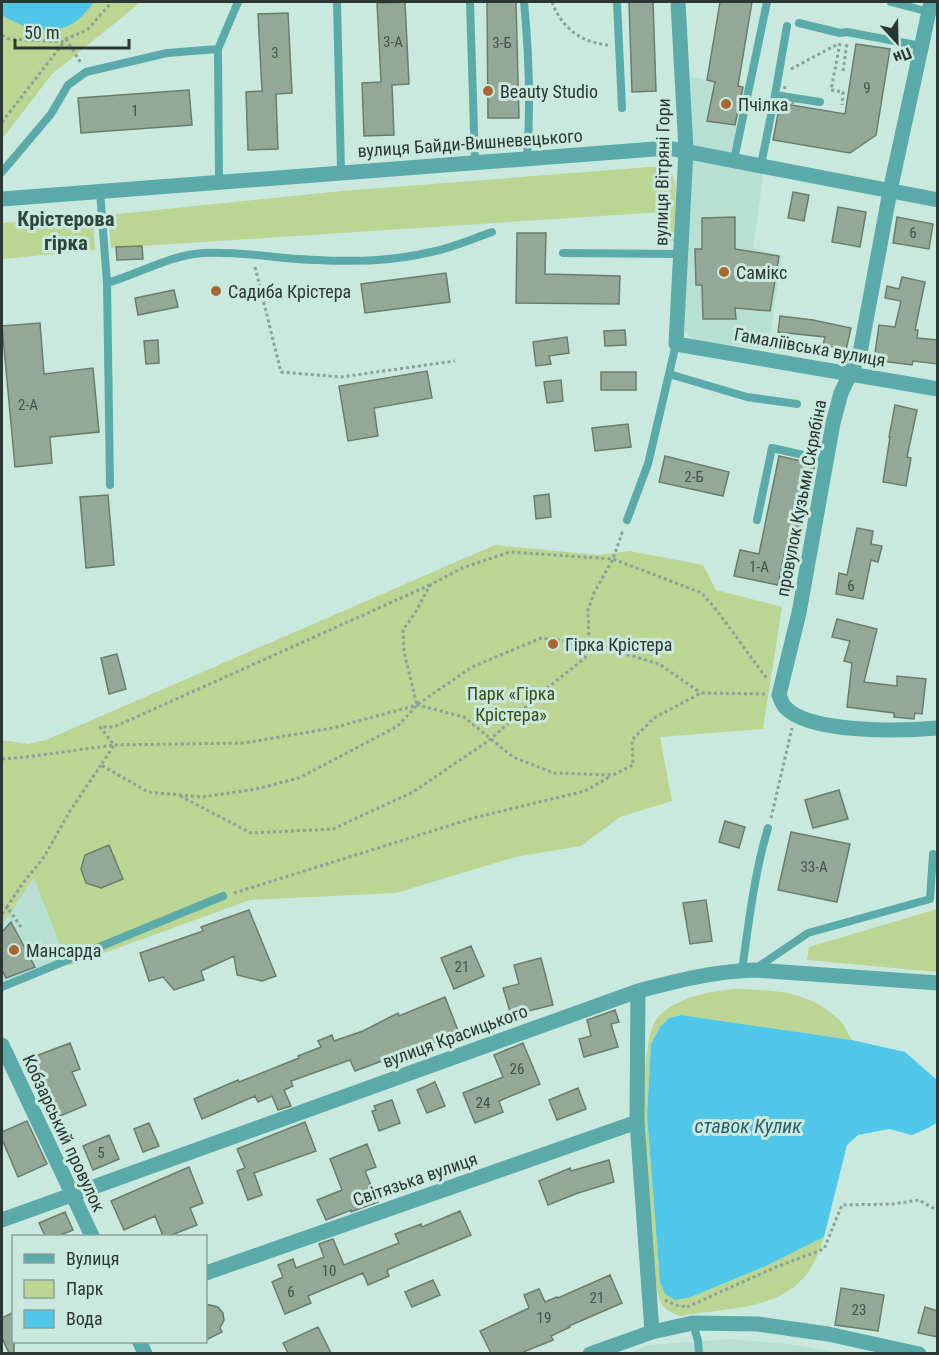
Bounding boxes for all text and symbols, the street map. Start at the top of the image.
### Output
scale bar [15,12,129,50]
north arrow [867,12,927,72]
text: 50 m [24,22,59,43]
house number: 3-А [383,33,403,51]
house number: 3-Б [492,34,512,52]
text: Пн [891,43,914,68]
house number: 3 [271,44,279,62]
house number: 9 [863,79,871,97]
place label: Beauty Studio [500,81,598,102]
marker: Beauty Studio [481,84,495,98]
place label: Пчілка [738,94,788,115]
marker: Пчілка [719,97,733,111]
street label: вулиця Вітряні Гори [650,98,674,246]
house number: 1 [131,102,139,120]
street label: вулиця Байди-Вишневецького [357,125,583,161]
district label: Крістерова гірка [17,207,115,255]
house number: 6 [909,224,917,242]
place label: Самікс [736,262,787,283]
marker: Самікс [717,265,731,279]
place label: Садиба Крістера [228,281,351,302]
marker: Садиба Крістера [209,284,223,298]
street label: Гамаліївська вулиця [733,323,887,371]
house number: 2-А [18,396,38,414]
street label: провулок Кузьми Скрябіна [772,398,830,598]
house number: 2-Б [684,468,704,486]
house number: 1-А [749,558,769,576]
house number: 6 [847,577,855,595]
place label: Гірка Крістера [565,634,672,655]
marker: Гірка Крістера [546,637,560,651]
park label: Парк «Гірка Крістера» [467,683,555,725]
house number: 33-А [800,858,828,876]
place label: Мансарда [26,940,101,961]
marker: Мансарда [7,943,21,957]
house number: 21 [455,958,469,976]
street label: вулиця Красицького [380,1000,530,1072]
street label: Кобзарський провулок [18,1051,110,1215]
house number: 26 [510,1060,524,1078]
house number: 24 [476,1094,490,1112]
water label: ставок Кулик [695,1114,802,1138]
house number: 5 [97,1144,105,1162]
street label: Світязька вулиця [350,1148,480,1210]
legend [12,1235,207,1343]
text: Вулиця [66,1248,120,1269]
house number: 10 [322,1262,336,1280]
text: Парк [66,1278,104,1299]
house number: 6 [287,1283,295,1301]
house number: 21 [590,1289,604,1307]
house number: 23 [852,1301,866,1319]
text: Вода [66,1308,103,1329]
house number: 19 [537,1309,551,1327]

